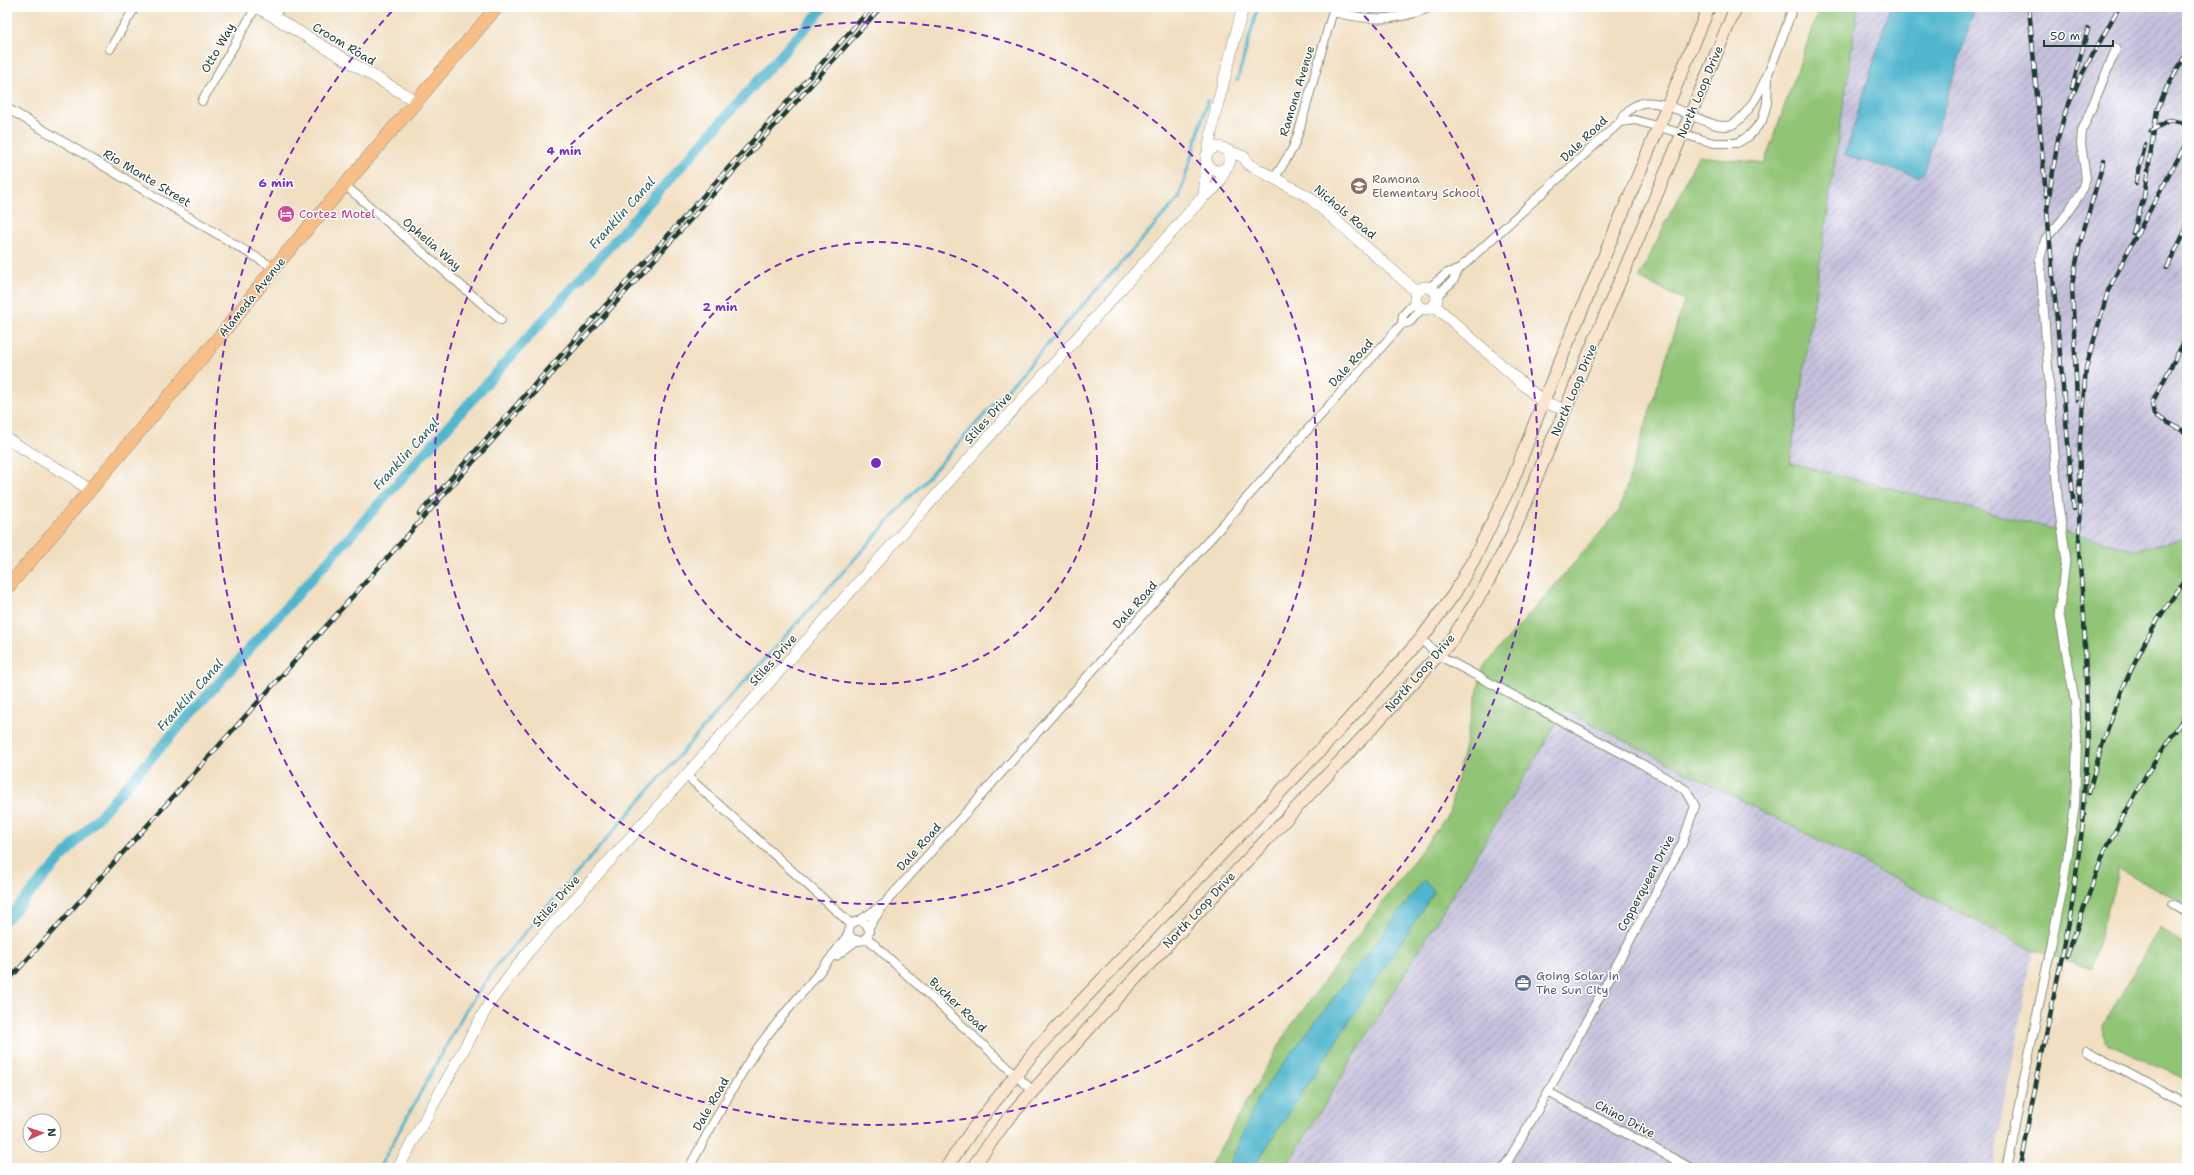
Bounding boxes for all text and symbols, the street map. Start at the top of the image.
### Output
street label: Croom Road [309,19,379,69]
street label: Otto Way [197,20,239,76]
scale bar [2044,22,2113,48]
text: 50 m [2050,28,2080,44]
street label: Ramona Avenue [1276,43,1318,138]
street label: North Loop Drive [1673,43,1727,141]
street label: Dale Road [1557,112,1611,165]
text: 4 min [547,143,582,159]
street label: Rio Monte Street [100,145,194,211]
place label: Ramona Elementary School [1372,171,1480,201]
water label: Franklin Canal [585,173,659,253]
text: 6 min [259,175,294,191]
school or university icon: Ramona Elementary School [1349,176,1369,196]
street label: Nichols Road [1311,181,1380,243]
hotel icon: Cortez Motel [276,204,296,224]
place label: Cortez Motel [299,206,376,222]
street label: Ophelia Way [399,214,465,274]
street label: Alameda Avenue [215,254,289,340]
text: 2 min [703,299,738,315]
street label: Dale Road [1325,335,1377,391]
street label: North Loop Drive [1547,341,1601,439]
street label: Stiles Drive [960,389,1016,447]
water label: Franklin Canal [369,414,443,494]
centre of rings [869,456,883,470]
street label: Dale Road [1109,577,1161,633]
street label: North Loop Drive [1381,630,1459,716]
street label: Stiles Drive [745,631,801,689]
water label: Franklin Canal [153,655,227,735]
street label: Dale Road [893,819,945,875]
street label: Copperqueen Drive [1614,832,1678,934]
street label: North Loop Drive [1159,868,1239,952]
street label: Stiles Drive [528,872,584,930]
place label: Going Solar in The Sun City [1536,968,1619,998]
office icon: Going Solar in The Sun City [1513,973,1533,993]
street label: Bucher Road [926,974,991,1036]
street label: Dale Road [689,1074,733,1134]
street label: Chino Drive [1592,1096,1658,1142]
north arrow [22,1113,62,1153]
text: N [44,1128,59,1138]

